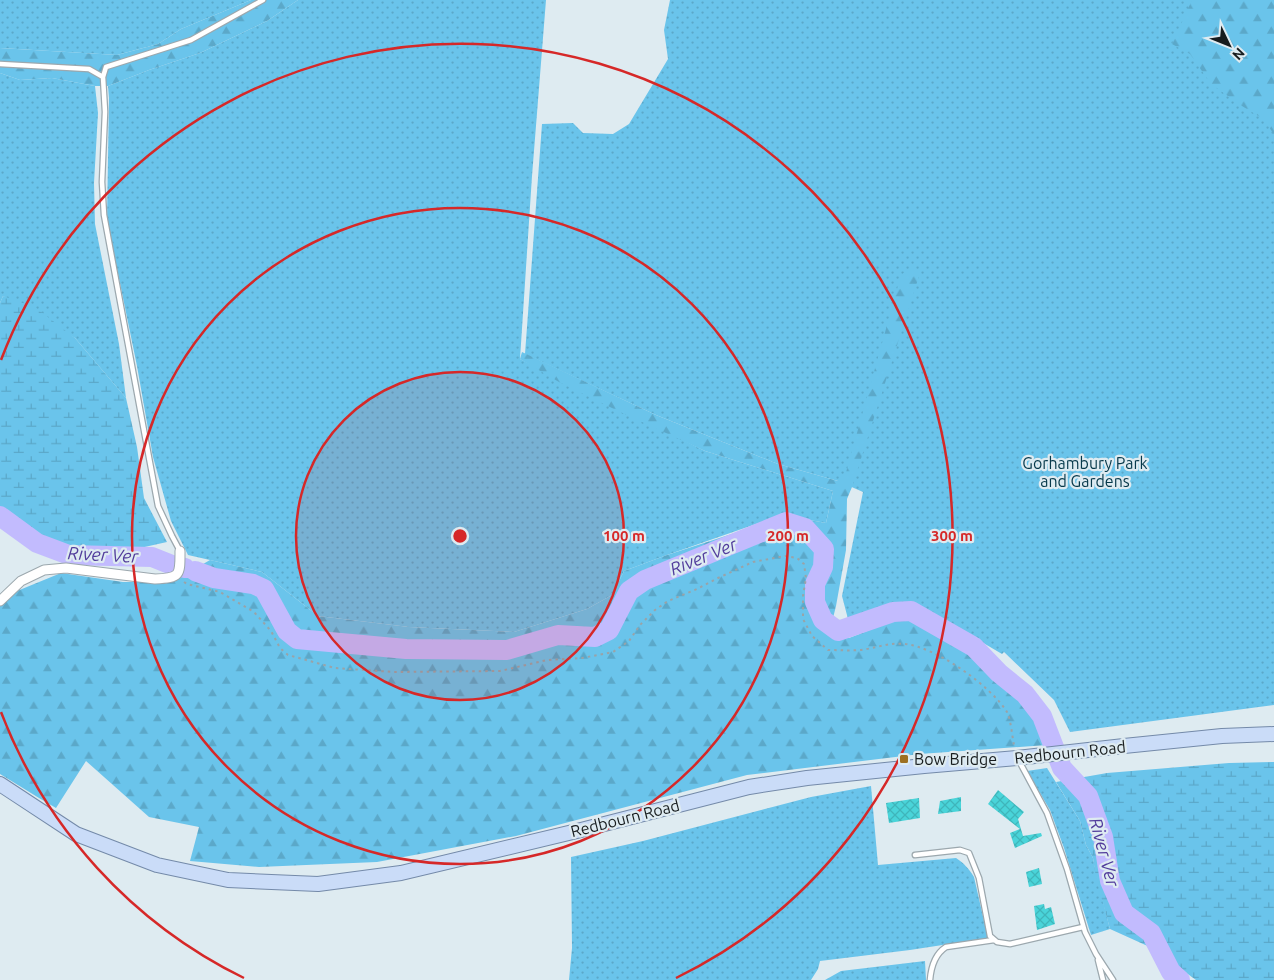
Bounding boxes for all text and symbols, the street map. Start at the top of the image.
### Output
north arrow [1204,20,1254,70]
text: N [1229,45,1248,63]
park label: Gorhambury Park and Gardens [1022,454,1148,490]
centre of rings [451,527,469,545]
text: 100 m [603,527,645,544]
text: 200 m [767,527,809,544]
text: 300 m [931,527,973,544]
water label: River Ver [667,533,741,579]
water label: River Ver [67,542,140,566]
street label: Redbourn Road [1013,737,1127,767]
place label: Bow Bridge [914,750,997,768]
marker: Bow Bridge [898,753,910,765]
street label: Redbourn Road [569,796,681,840]
water label: River Ver [1086,815,1124,890]

